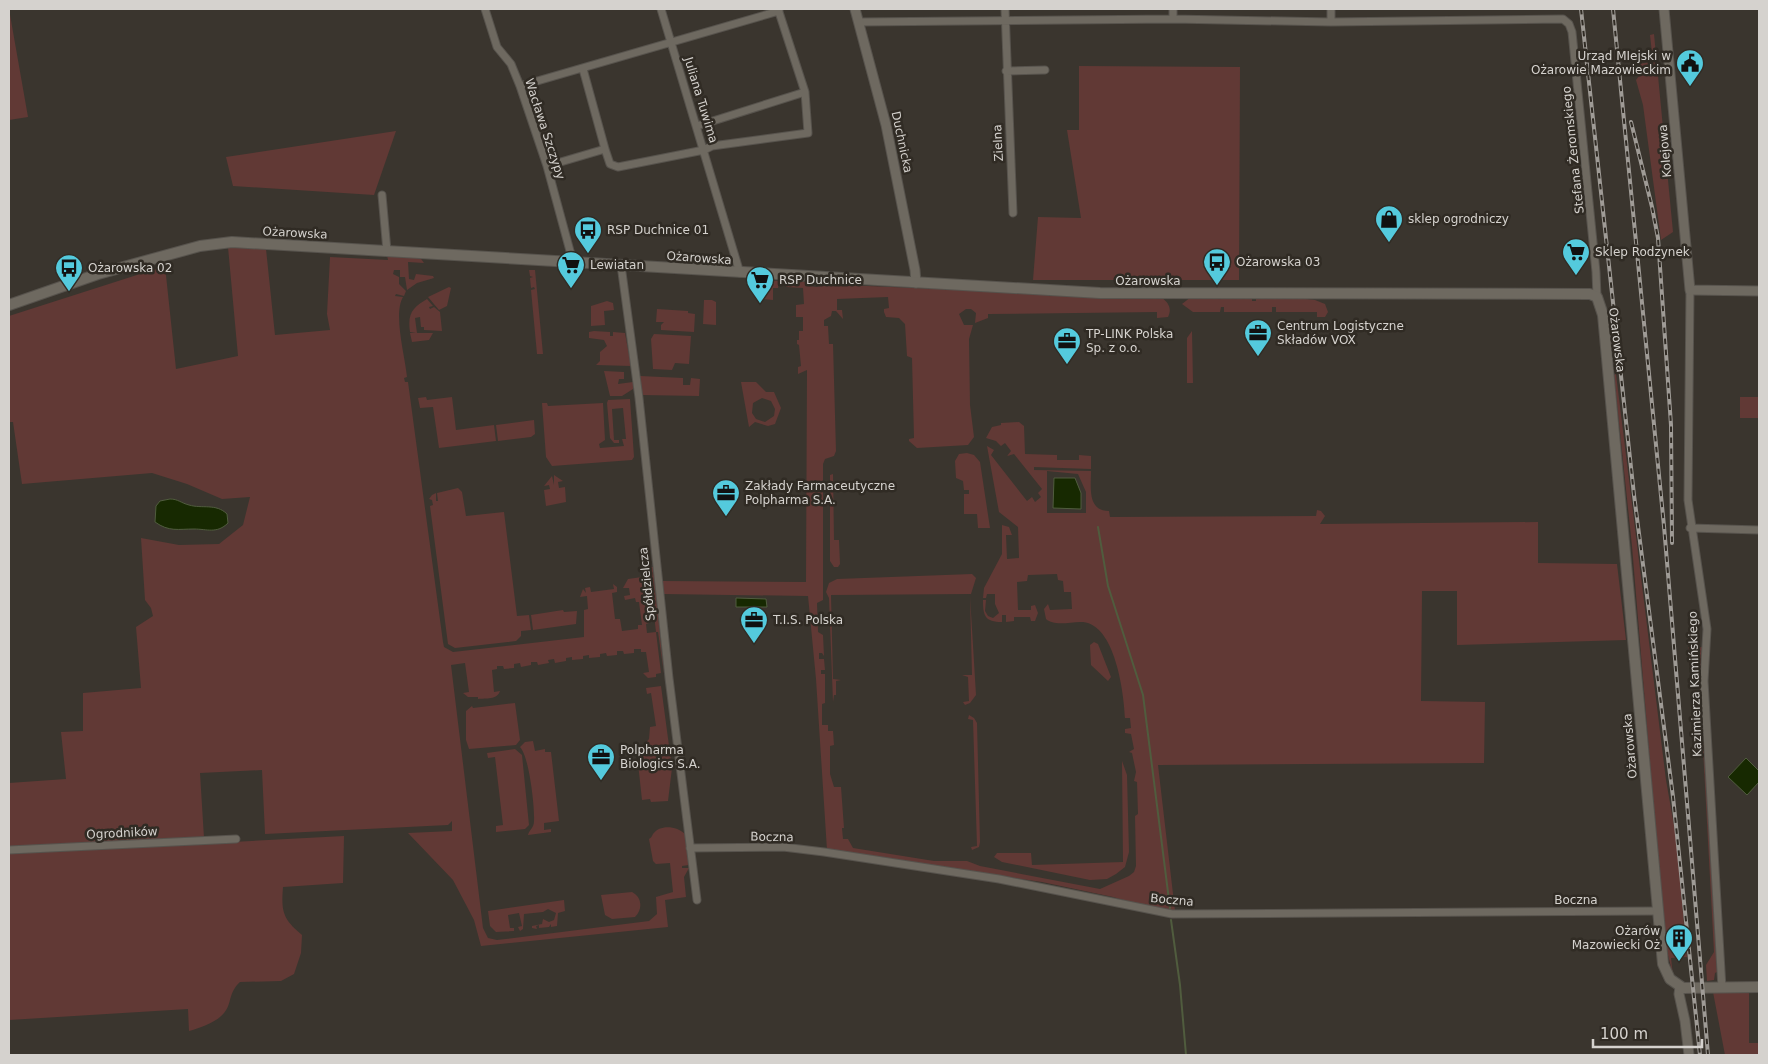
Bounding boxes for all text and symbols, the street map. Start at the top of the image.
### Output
public building icon: Urząd MIejski w Ożarowie Mazowieckim [1675,48,1705,87]
place label: Urząd MIejski w Ożarowie Mazowieckim [1531,49,1671,77]
street label: Juliana Tuwima [681,54,721,145]
street label: Wacława Szczypy [522,77,568,181]
street label: Stefana Żeromskiego [1558,85,1587,215]
street label: Duchnicka [889,110,915,174]
street label: Zielna [990,124,1006,162]
street label: Kolejowa [1656,124,1674,178]
shop icon: sklep ogrodniczy [1374,204,1404,243]
place label: sklep ogrodniczy [1408,212,1509,226]
bus stop icon: RSP Duchnice 01 [573,215,603,254]
place label: RSP Duchnice 01 [607,223,709,237]
street label: Ożarowska [262,224,328,242]
supermarket icon: Sklep Rodzynek [1561,237,1591,276]
place label: Sklep Rodzynek [1595,245,1690,259]
bus stop icon: Ożarowska 03 [1202,247,1232,286]
street label: Ożarowska [666,249,732,267]
supermarket icon: Lewiatan [556,250,586,289]
bus stop icon: Ożarowska 02 [54,253,84,292]
place label: Ożarowska 03 [1236,255,1320,269]
place label: Lewiatan [590,258,644,272]
place label: Ożarowska 02 [88,261,172,275]
supermarket icon: RSP Duchnice [745,265,775,304]
place label: RSP Duchnice [779,273,862,287]
street label: Ożarowska [1115,274,1181,288]
street label: Ożarowska [1606,307,1628,373]
office icon: Centrum Logistyczne Składów VOX [1243,318,1273,357]
place label: Centrum Logistyczne Składów VOX [1277,319,1404,347]
office icon: TP-LINK Polska Sp. z o.o. [1052,326,1082,365]
place label: TP-LINK Polska Sp. z o.o. [1085,327,1173,355]
office icon: Zakłady Farmaceutyczne Polpharma S.A. [711,478,741,517]
place label: Zakłady Farmaceutyczne Polpharma S.A. [745,479,895,507]
street label: Spółdzielcza [636,546,658,622]
office icon: T.I.S. Polska [739,605,769,644]
street label: Kazimierza Kamińskiego [1685,611,1705,757]
place label: T.I.S. Polska [772,613,843,627]
street label: Ożarowska [1620,713,1640,779]
office icon: Polpharma Biologics S.A. [586,742,616,781]
place label: Polpharma Biologics S.A. [620,743,700,771]
street label: Ogrodników [86,824,158,842]
street label: Boczna [750,830,794,844]
street label: Boczna [1150,891,1194,909]
street label: Boczna [1554,893,1598,907]
building icon: Ożarów Mazowiecki Oż [1664,923,1694,962]
place label: Ożarów Mazowiecki Oż [1572,924,1660,952]
scale bar [1593,1016,1702,1048]
text: 100 m [1600,1025,1648,1043]

